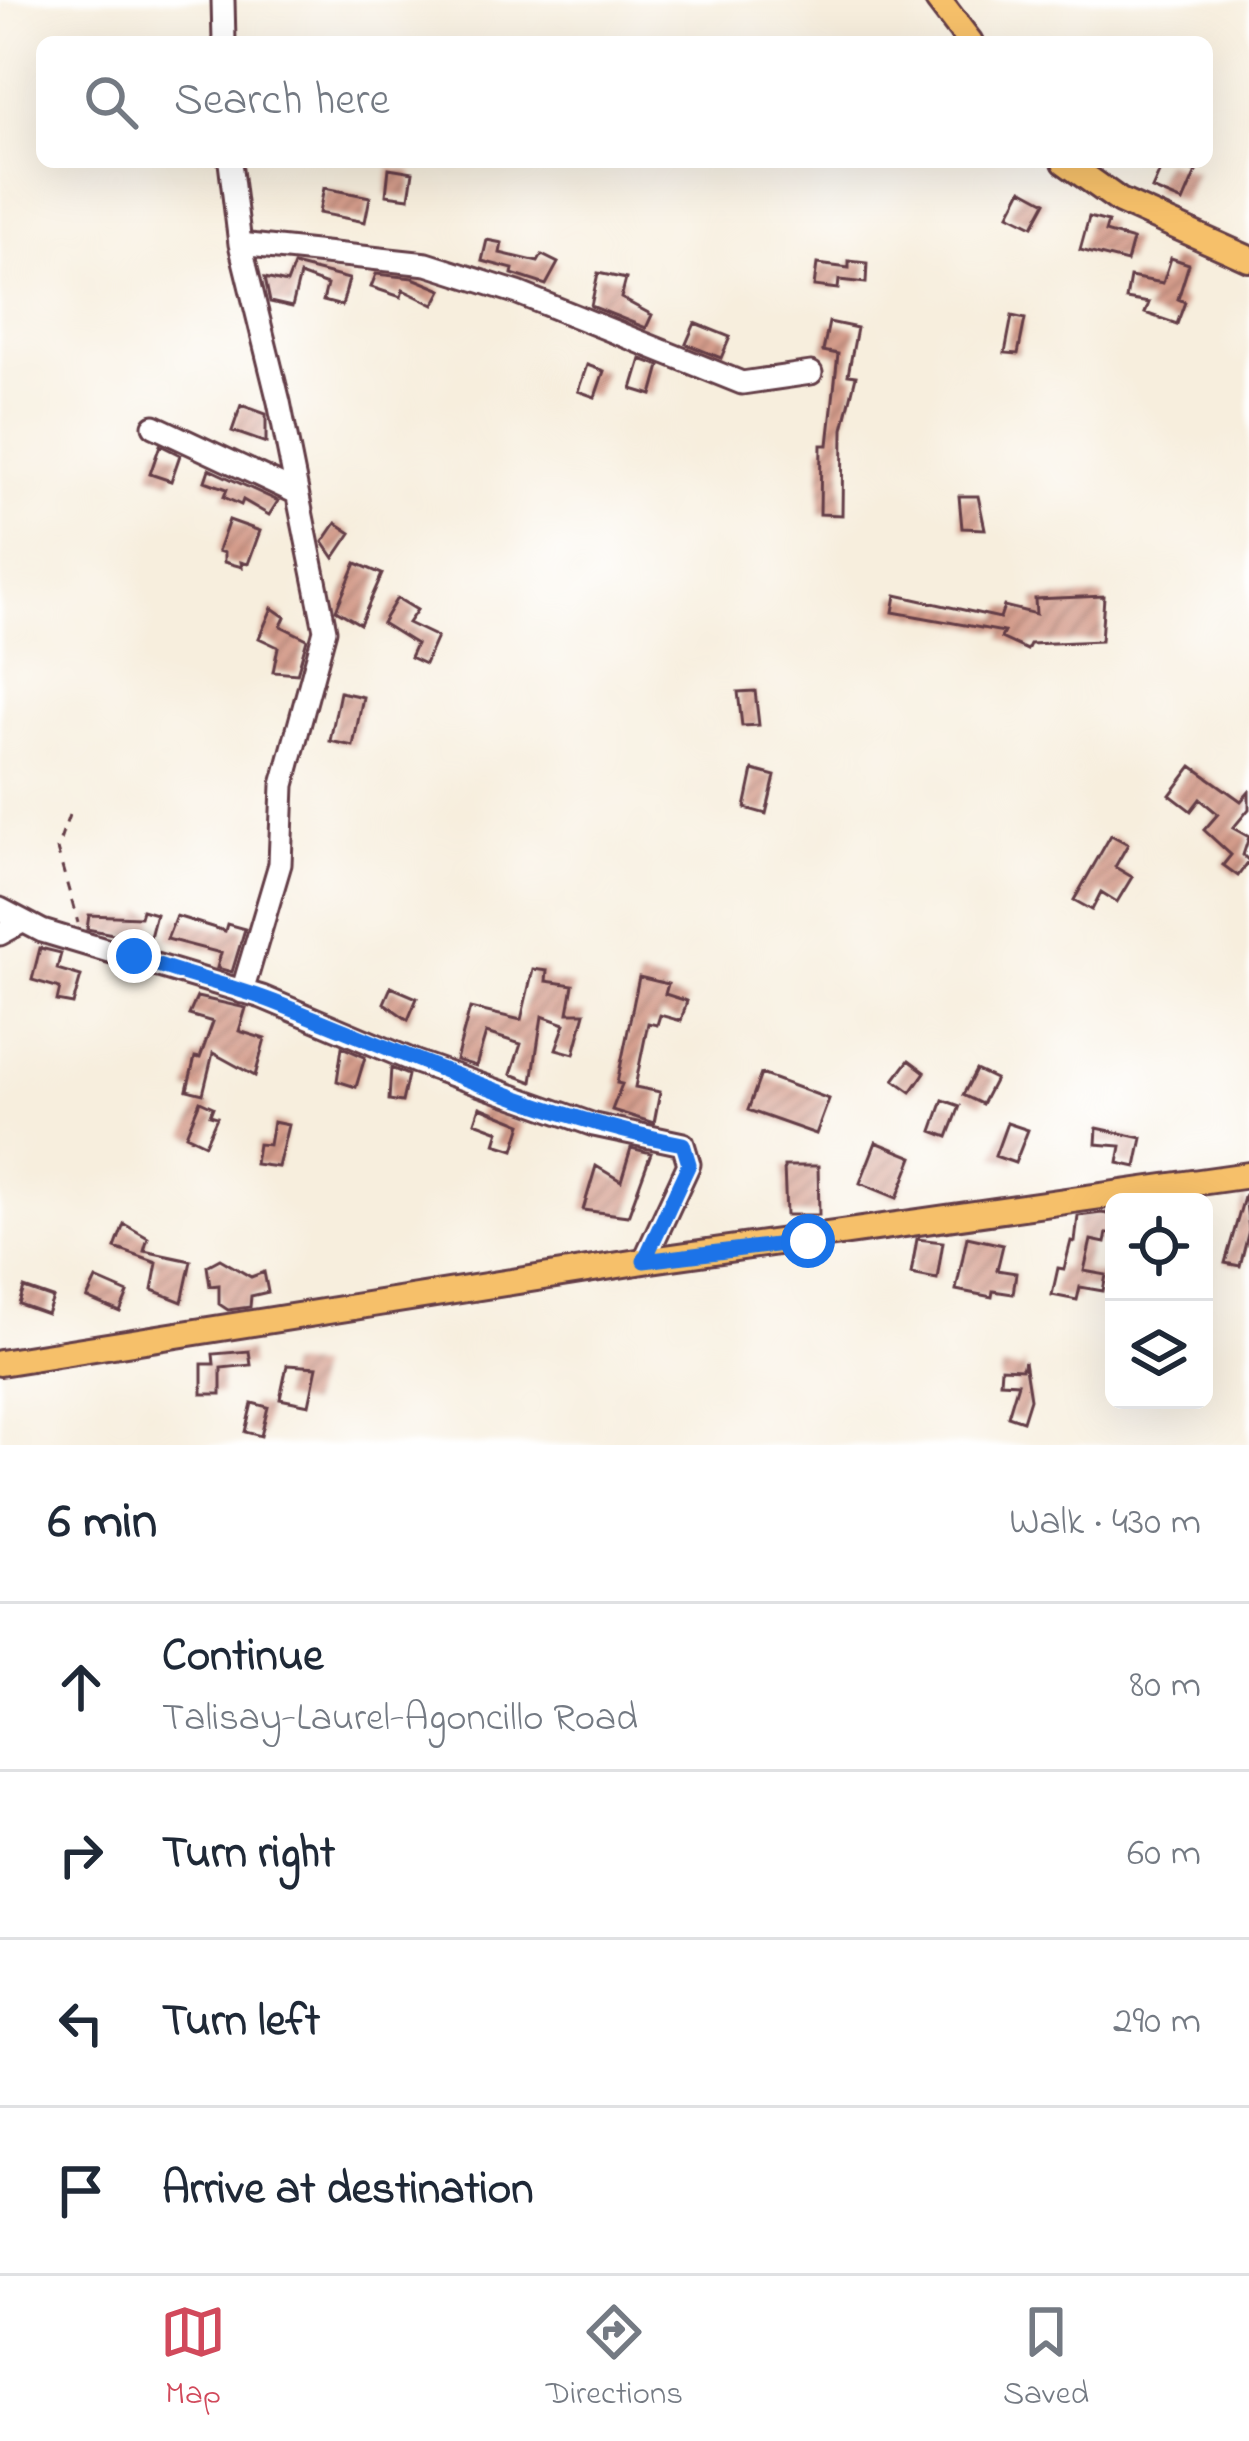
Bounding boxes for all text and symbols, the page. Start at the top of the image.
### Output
search box [36,36,1213,168]
icon: search [78,69,144,135]
text: Search here [174,69,390,135]
route end [107,929,161,983]
map controls [1105,1193,1213,1409]
button: locate [1105,1193,1213,1301]
route start [781,1214,835,1268]
button: layers [1105,1301,1213,1409]
text: 6 min [48,1486,157,1561]
text: Walk · 430 m [1009,1495,1201,1552]
text: Continue [162,1625,323,1691]
icon: ahead [48,1654,114,1720]
text: 80 m [1130,1658,1201,1715]
text: Talisay-Laurel-Agoncillo Road [162,1691,638,1748]
icon: right [48,1822,114,1888]
text: Turn right [162,1822,335,1888]
text: 60 m [1127,1826,1201,1883]
icon: left [48,1990,114,2056]
text: Turn left [162,1990,320,2056]
text: 290 m [1113,1994,1201,2051]
icon: arrive [48,2158,114,2224]
text: Arrive at destination [162,2158,533,2224]
tab: Map [160,2299,226,2419]
tab: Directions [546,2299,683,2419]
tab: Saved [1003,2299,1089,2419]

